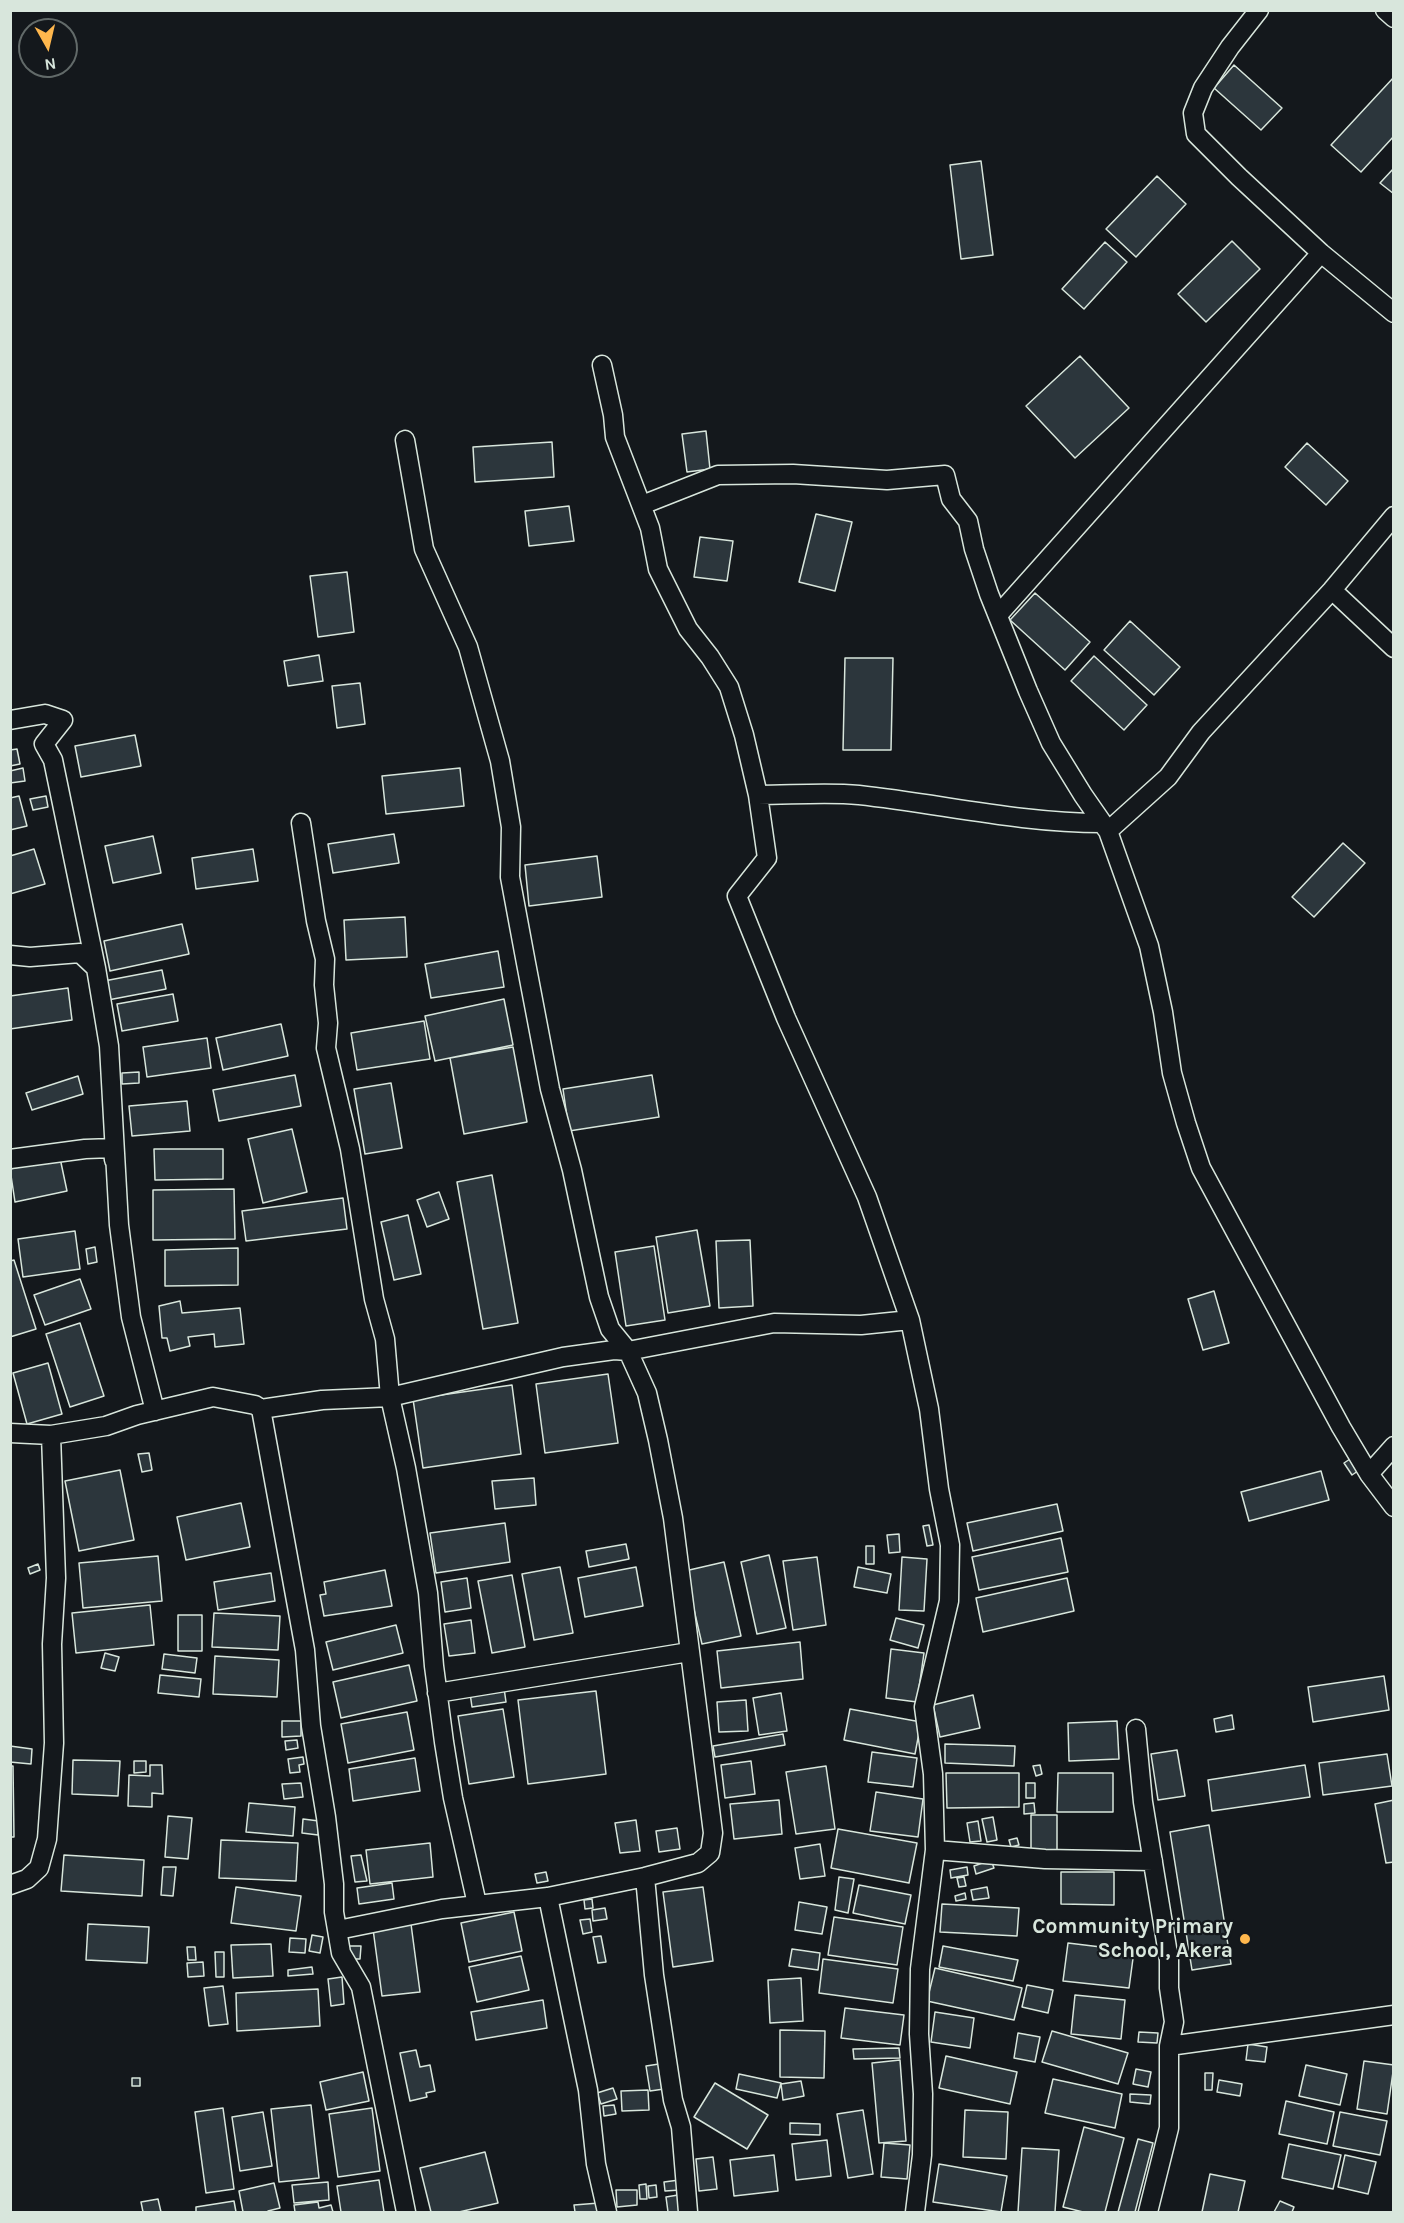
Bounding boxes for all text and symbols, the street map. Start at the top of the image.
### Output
north arrow [18,18,78,78]
text: N [43,54,57,75]
place label: Community Primary School, Akera [1032,1914,1233,1964]
marker: Community Primary School, Akera [1238,1932,1252,1946]

